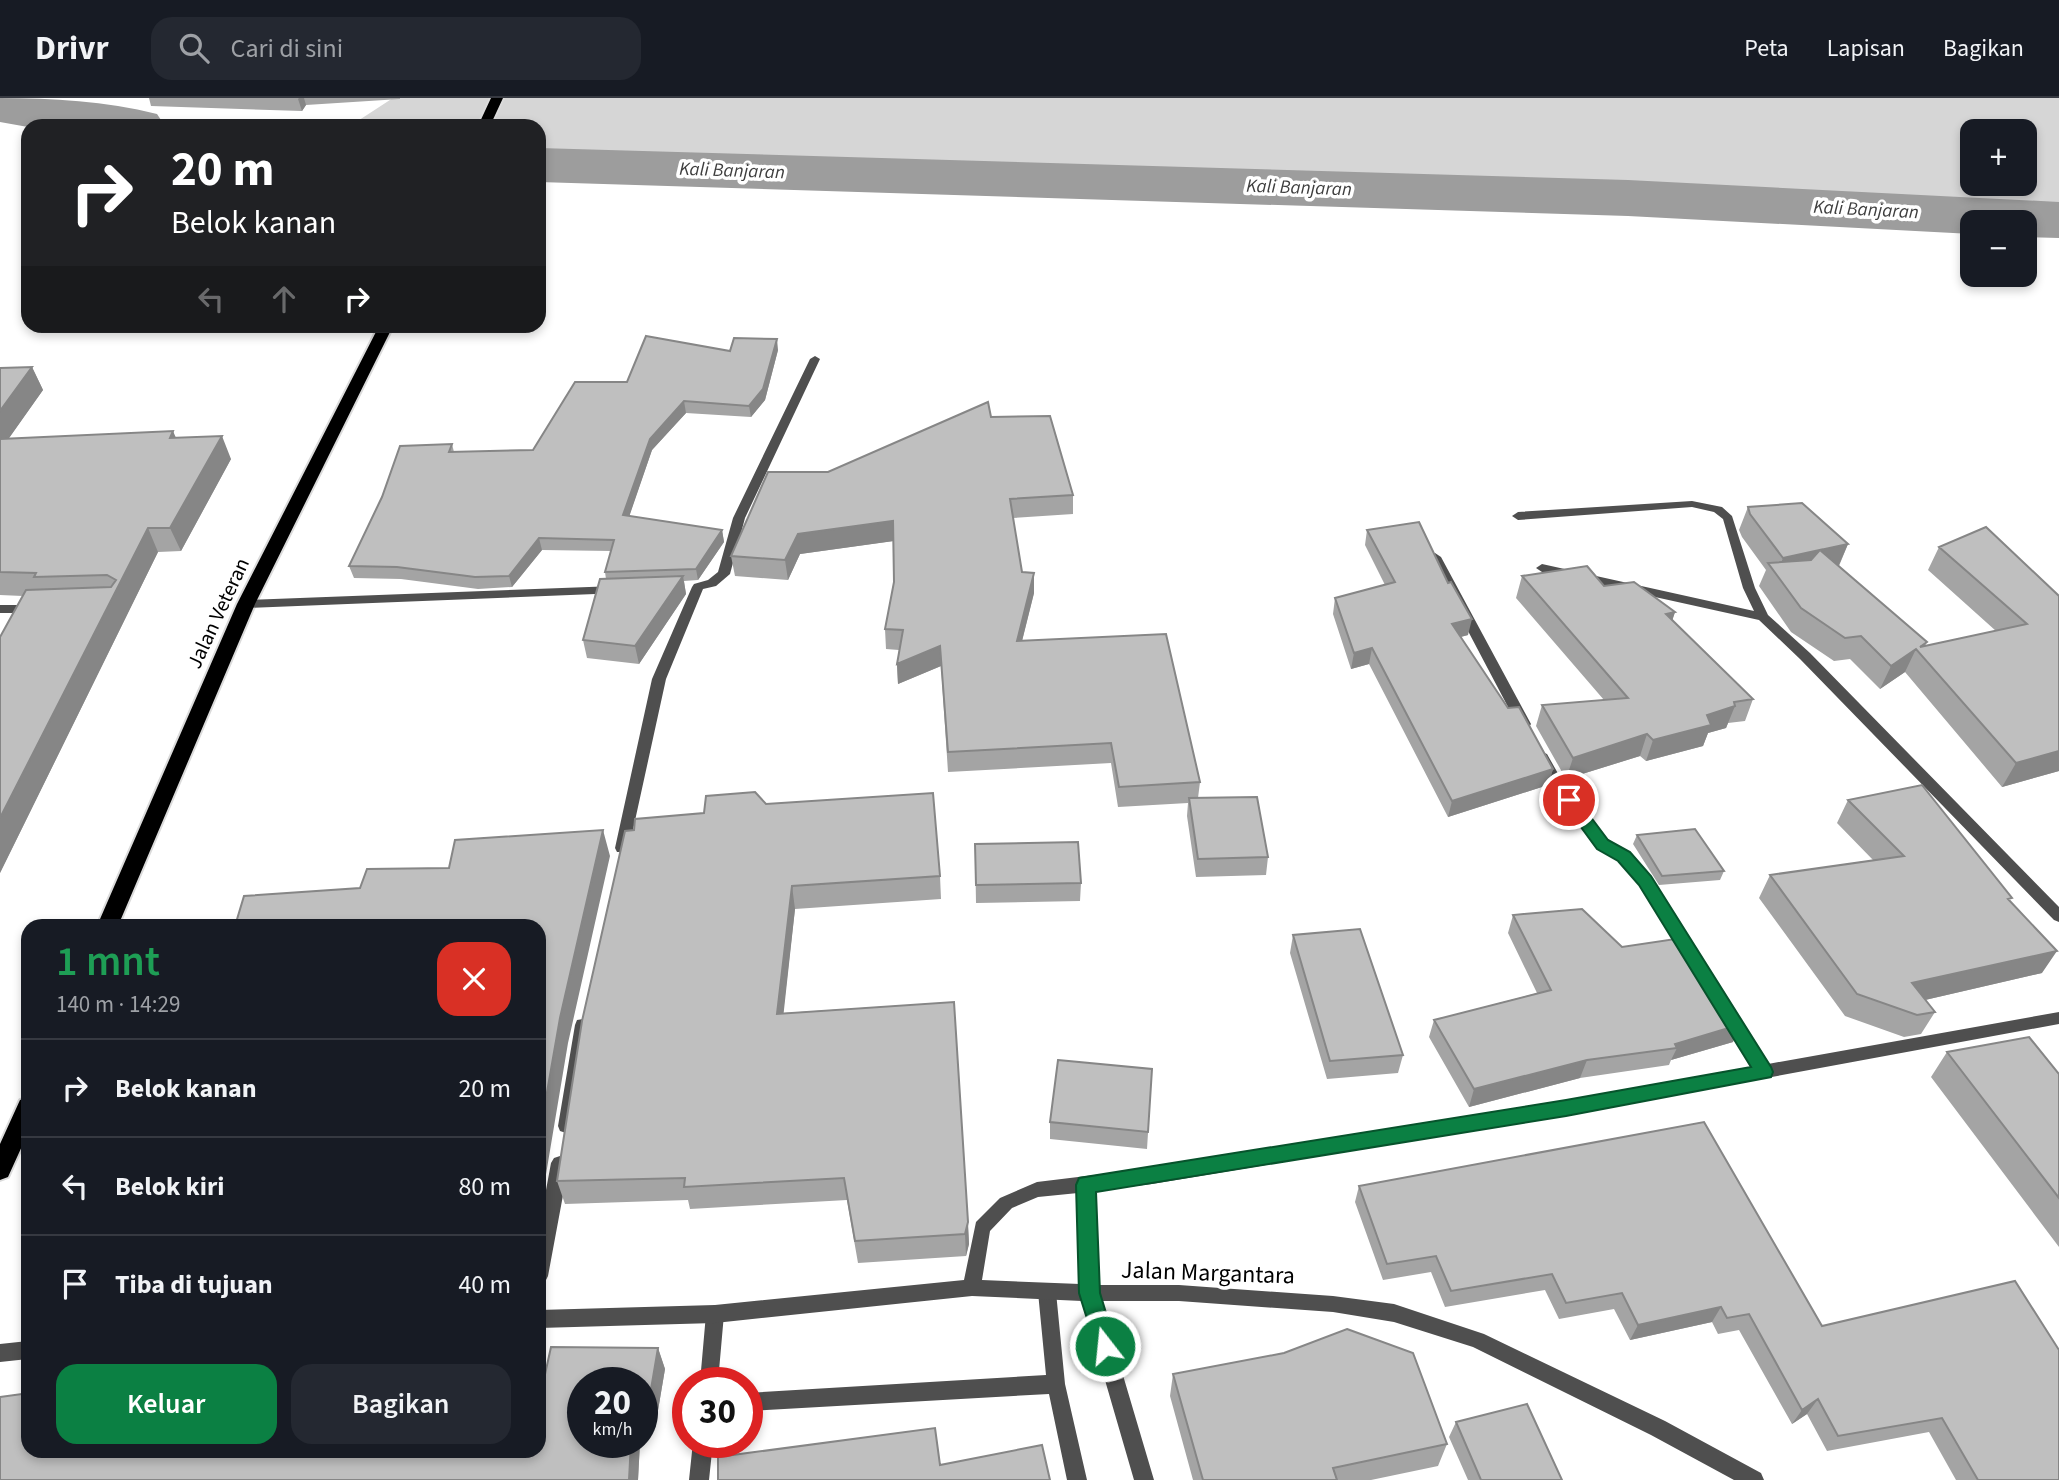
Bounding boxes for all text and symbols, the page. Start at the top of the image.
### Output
search box [151,17,641,80]
text: Drivr [35,25,109,72]
icon: search [175,29,213,67]
text: Cari di sini [231,30,343,67]
text: Peta [1744,31,1789,66]
text: Lapisan [1827,31,1905,66]
text: Bagikan [1943,31,2024,66]
map controls [1960,119,2037,287]
button: + [1960,119,2037,196]
text: 20 m [171,135,275,205]
icon: right [56,147,147,238]
water label: Kali Banjaran [679,156,785,186]
water label: Kali Banjaran [1246,173,1352,203]
water label: Kali Banjaran [1812,194,1920,226]
text: Belok kanan [171,200,336,246]
button: − [1960,210,2037,287]
icon: left [192,280,230,318]
icon: ahead [265,280,303,318]
icon: right [338,280,376,318]
street label: Jalan Veteran [179,553,257,673]
pin [1539,770,1599,830]
icon: arrive [1550,781,1588,819]
text: 1 mnt [56,932,160,992]
button: close [437,942,511,1016]
text: 140 m · 14:29 [56,988,180,1021]
icon: right [56,1069,94,1107]
text: Belok kanan [115,1070,257,1107]
text: 20 m [458,1070,511,1107]
icon: left [56,1167,94,1205]
text: Belok kiri [115,1168,224,1205]
text: 80 m [458,1168,511,1205]
street label: Jalan Margantara [1121,1252,1295,1294]
icon: arrive [56,1265,94,1303]
text: Tiba di tujuan [115,1266,273,1303]
text: 40 m [458,1266,511,1303]
position arrow [1068,1309,1142,1383]
button: Keluar [56,1364,277,1444]
button: Bagikan [291,1364,511,1444]
speed limit sign: 30 [672,1367,763,1458]
text: 20 [594,1378,631,1428]
text: km/h [593,1417,632,1442]

